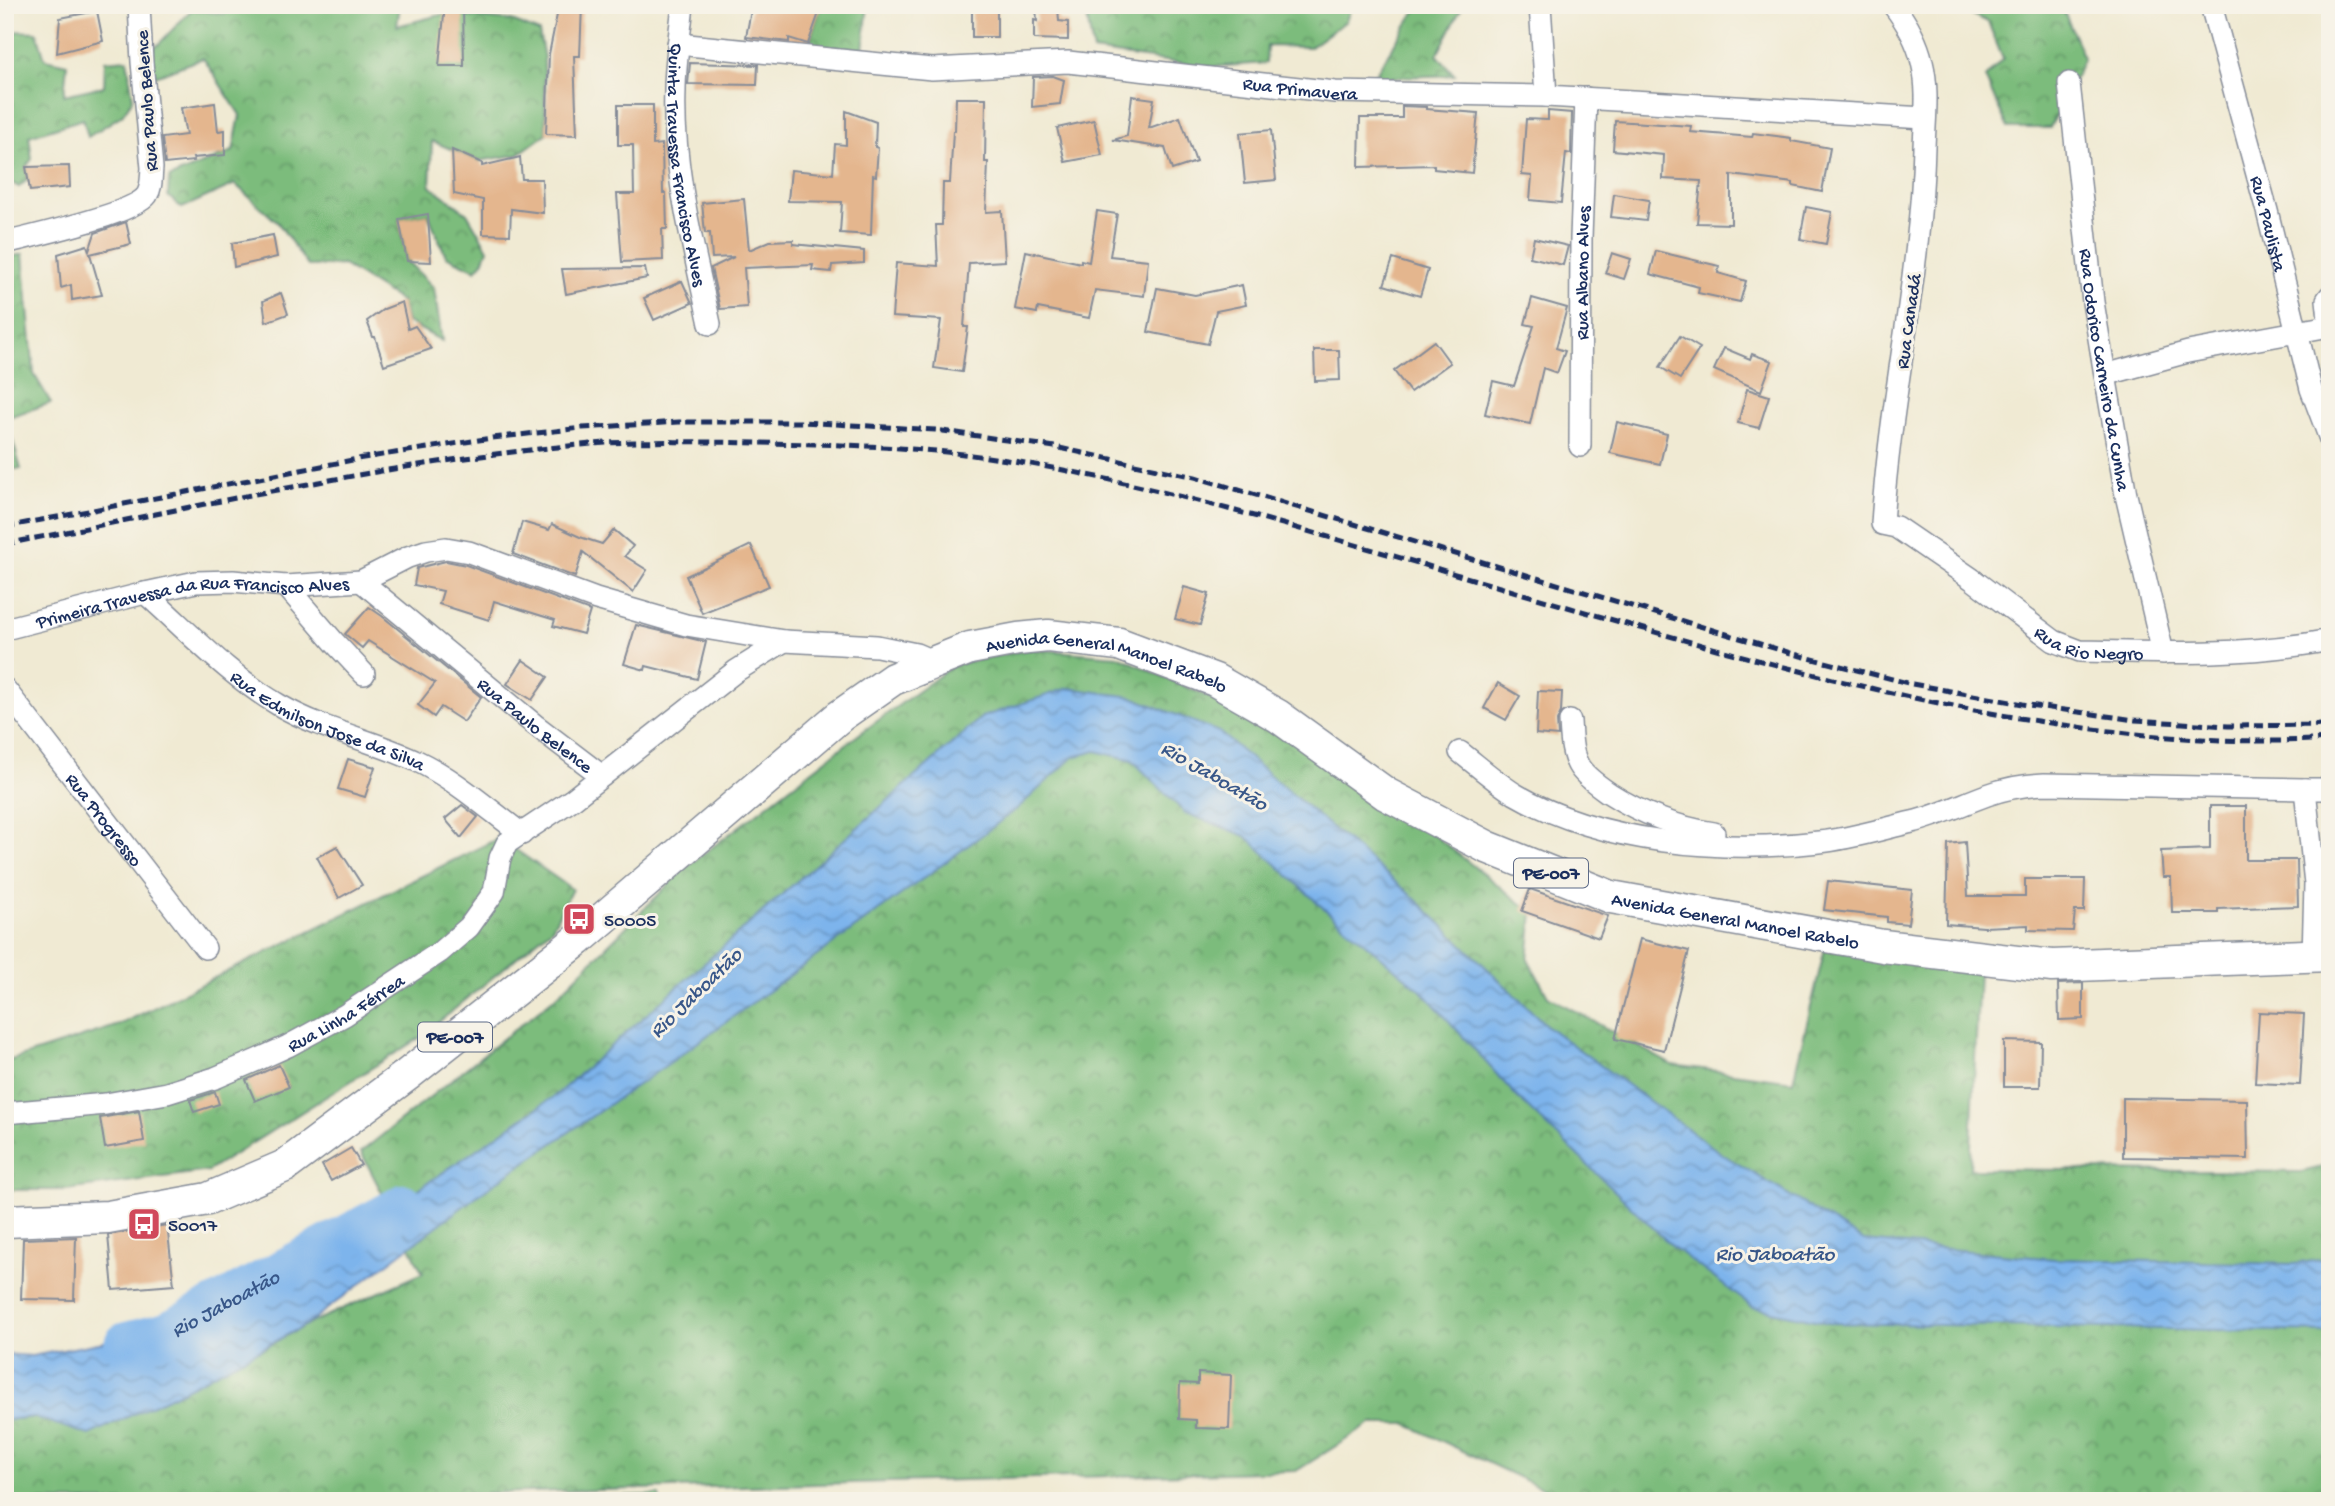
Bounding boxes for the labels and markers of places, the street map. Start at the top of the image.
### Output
bus stop icon: 50005 [560,900,598,938]
place label: 50005 [604,911,656,934]
bus stop icon: 50017 [125,1205,163,1243]
place label: 50017 [168,1216,218,1239]

